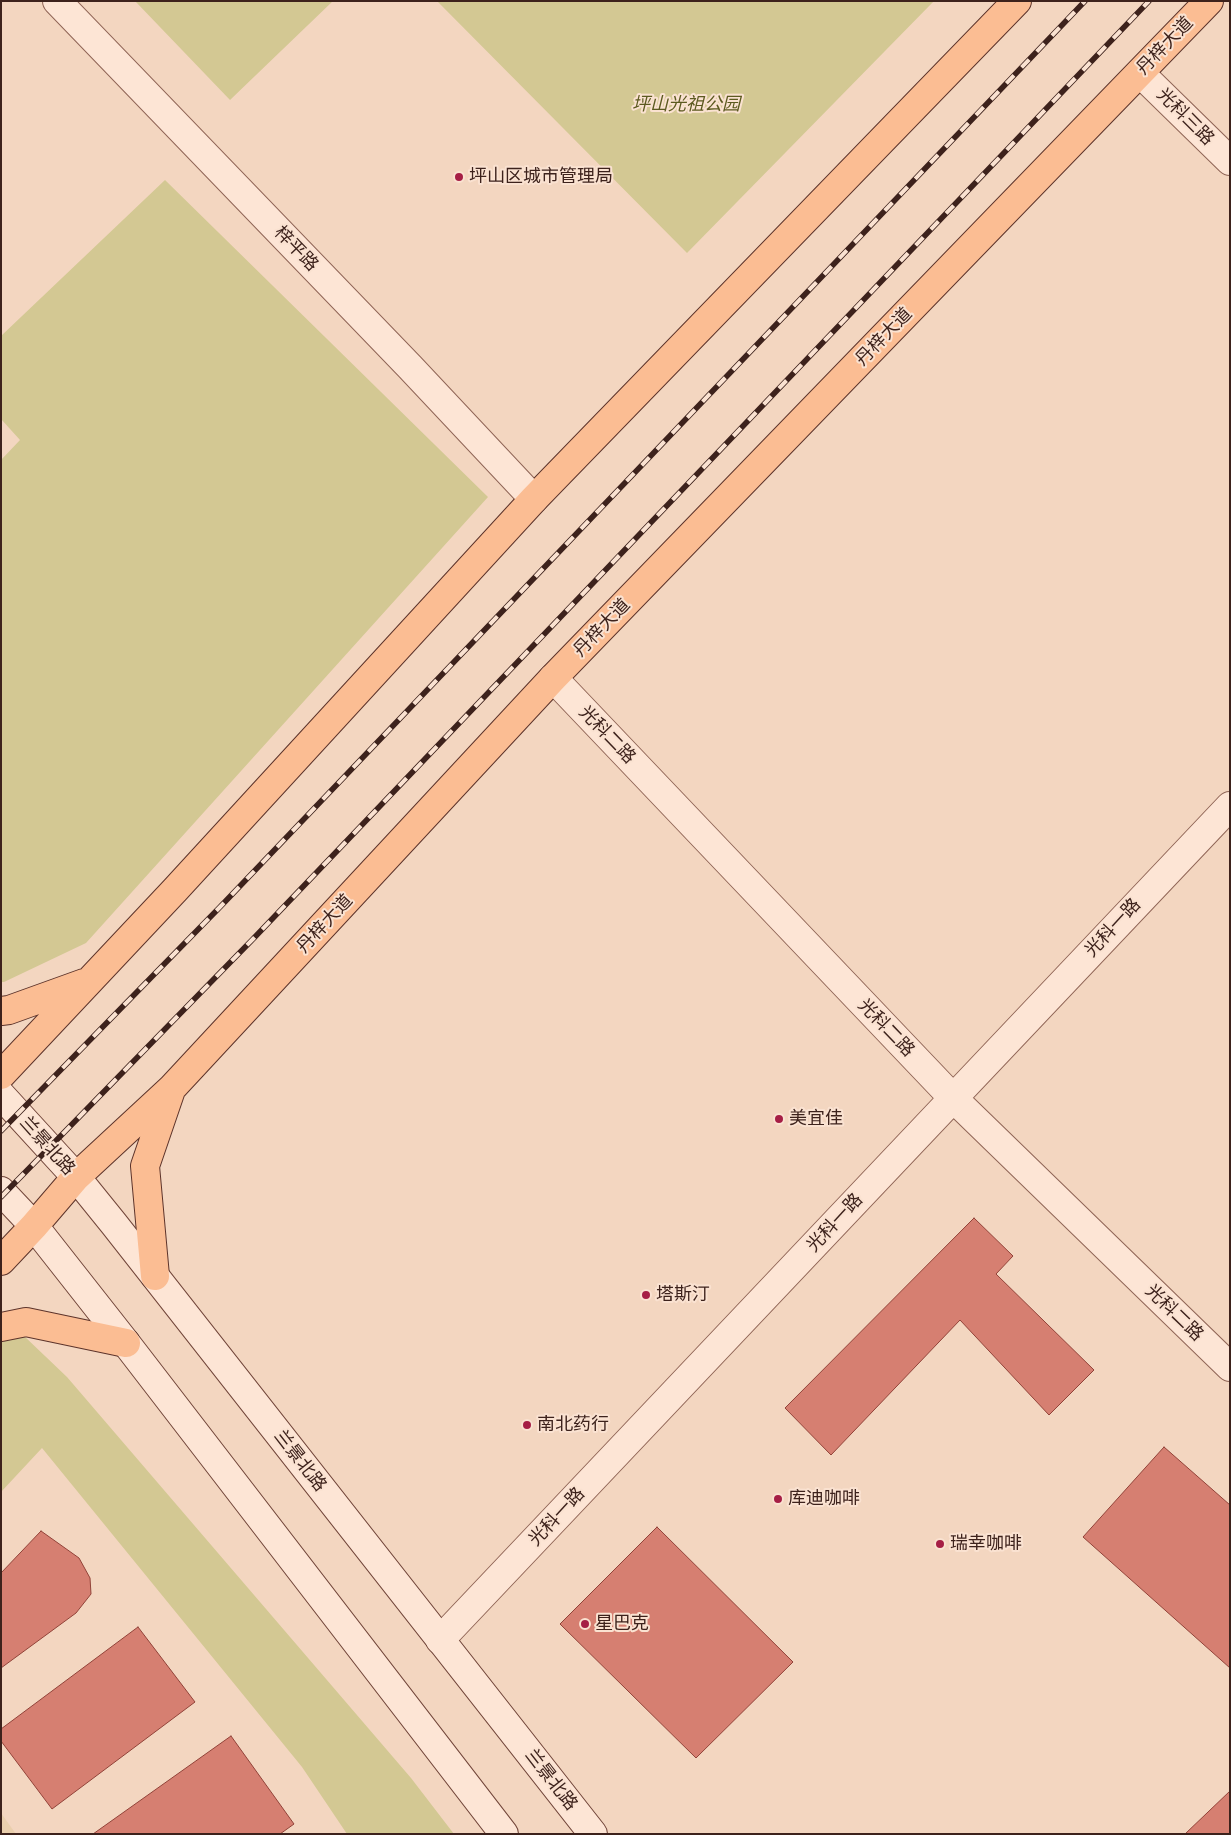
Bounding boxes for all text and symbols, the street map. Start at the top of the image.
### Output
street label: 丹梓大道 [1132,13,1198,79]
street label: 光科三路 [1152,84,1218,150]
park label: 坪山光祖公园 [632,94,740,116]
place label: 坪山区城市管理局 [469,166,613,188]
marker: 坪山区城市管理局 [453,171,465,183]
street label: 梓平路 [269,222,323,276]
street label: 丹梓大道 [851,304,917,370]
street label: 丹梓大道 [569,595,635,661]
street label: 光科二路 [574,702,640,768]
street label: 丹梓大道 [293,890,357,958]
street label: 光科一路 [1081,894,1145,962]
street label: 光科二路 [853,995,919,1061]
place label: 美宜佳 [789,1108,843,1130]
street label: 兰景北路 [15,1112,79,1180]
marker: 美宜佳 [773,1113,785,1125]
street label: 光科一路 [803,1189,867,1257]
street label: 光科二路 [1141,1280,1207,1346]
place label: 塔斯汀 [656,1284,710,1306]
marker: 塔斯汀 [640,1289,652,1301]
place label: 南北药行 [537,1414,609,1436]
marker: 南北药行 [521,1419,533,1431]
street label: 兰景北路 [269,1426,331,1496]
street label: 光科一路 [525,1483,589,1551]
place label: 库迪咖啡 [788,1488,860,1510]
marker: 库迪咖啡 [772,1493,784,1505]
place label: 瑞幸咖啡 [950,1533,1022,1555]
marker: 瑞幸咖啡 [934,1538,946,1550]
place label: 星巴克 [595,1613,649,1635]
marker: 星巴克 [579,1618,591,1630]
street label: 兰景北路 [520,1745,582,1815]

